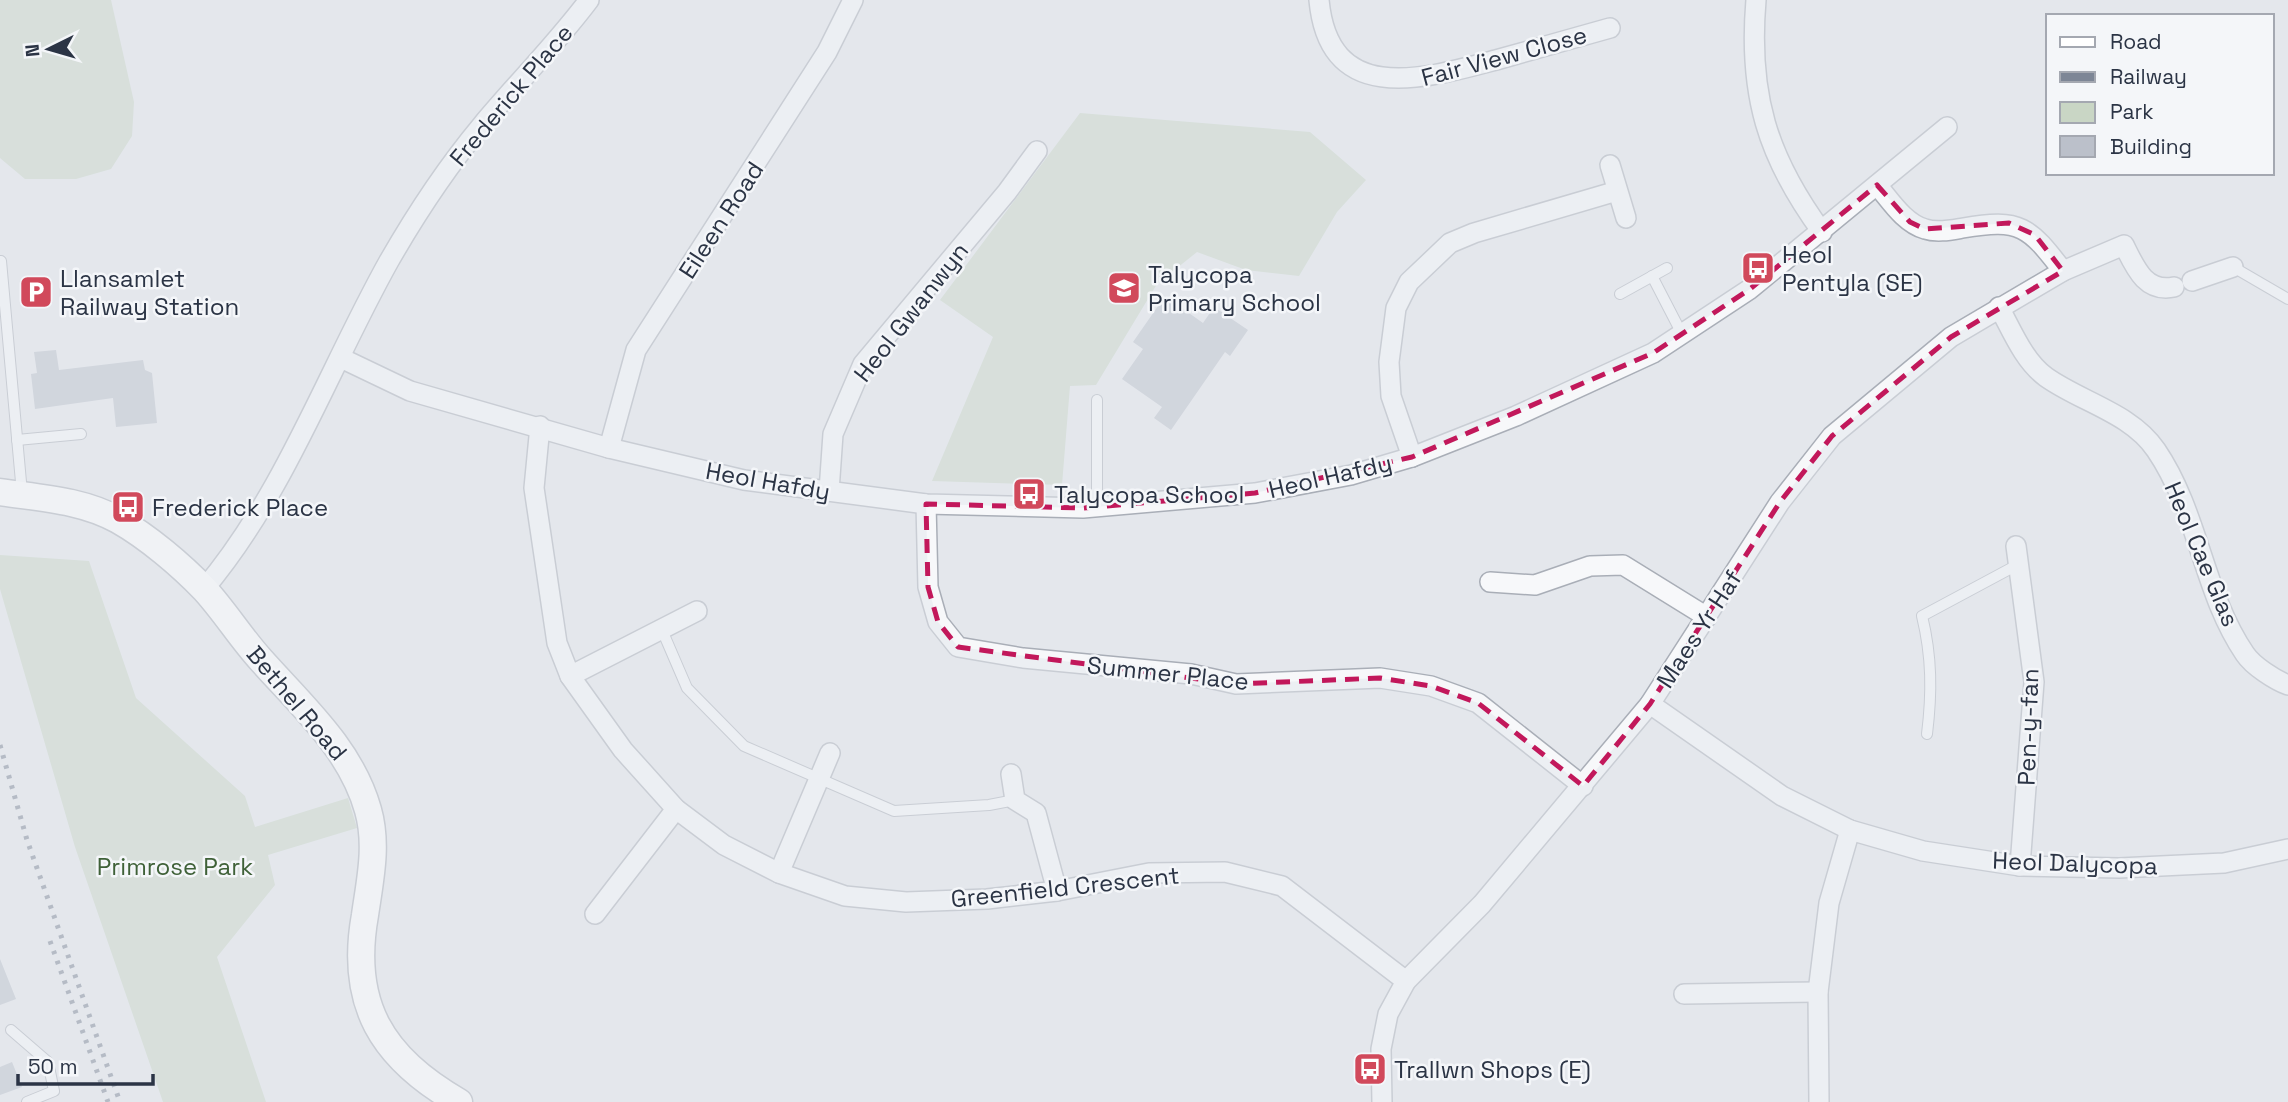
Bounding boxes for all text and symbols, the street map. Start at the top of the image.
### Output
north arrow [14,14,84,84]
legend [2046,14,2274,175]
street label: Frederick Place [443,18,579,172]
street label: Fair View Close [1418,19,1590,93]
text: Road [2110,28,2162,55]
text: N [20,43,46,58]
text: Railway [2110,63,2187,90]
text: Park [2110,98,2154,125]
text: Building [2110,133,2192,160]
street label: Eileen Road [672,156,770,284]
street label: Heol Gwanwyn [847,236,975,388]
place label: Heol Pentyla (SE) [1782,239,1922,298]
bus stop icon: Heol Pentyla (SE) [1739,249,1777,287]
place label: Talycopa Primary School [1148,259,1321,318]
place label: Llansamlet Railway Station [60,263,239,322]
school or university icon: Talycopa Primary School [1105,269,1143,307]
parking icon: Llansamlet Railway Station [17,273,55,311]
street label: Heol Hafdy [1265,447,1395,505]
street label: Heol Hafdy [703,455,833,507]
bus stop icon: Talycopa School [1010,475,1048,513]
street label: Heol Cae Glas [2158,477,2246,631]
place label: Talycopa School [1054,479,1244,510]
bus stop icon: Frederick Place [109,488,147,526]
place label: Frederick Place [152,492,328,523]
street label: Maes Yr Haf [1649,564,1749,694]
street label: Bethel Road [240,639,354,767]
street label: Summer Place [1086,649,1250,697]
street label: Pen-y-fan [2010,668,2046,786]
street label: Heol Dalycopa [1992,845,2158,881]
park label: Primrose Park [97,851,253,882]
street label: Greenfield Crescent [949,860,1181,914]
scale bar [18,1042,152,1086]
bus stop icon: Trallwn Shops (E) [1351,1050,1389,1088]
text: 50 m [28,1053,78,1080]
place label: Trallwn Shops (E) [1394,1054,1591,1085]

